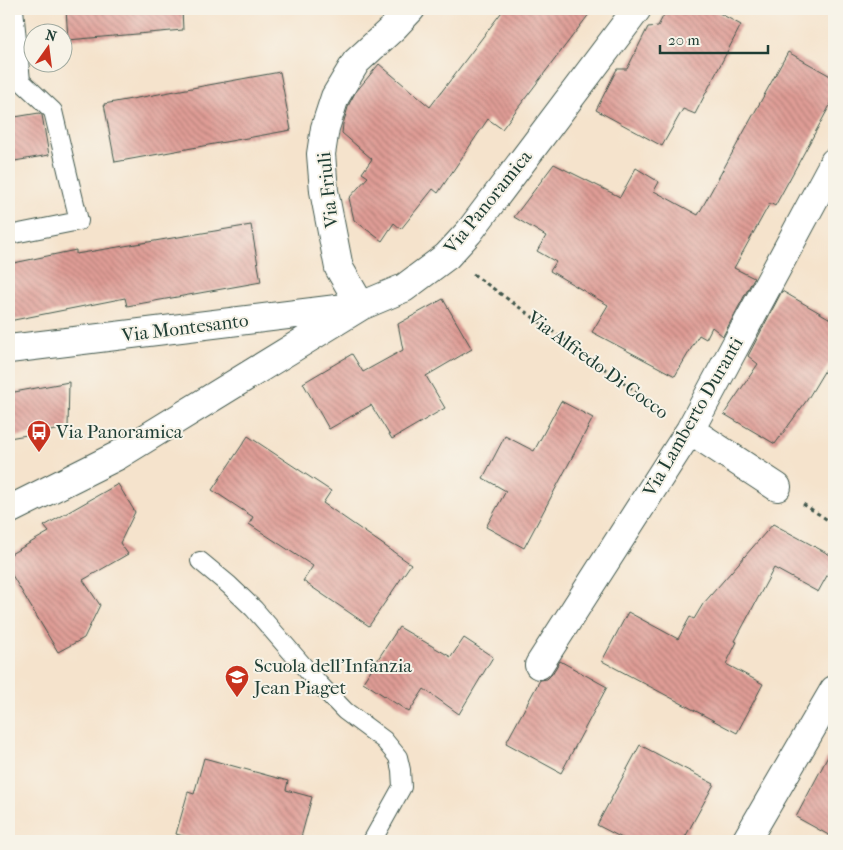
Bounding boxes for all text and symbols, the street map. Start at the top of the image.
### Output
north arrow [22,22,72,72]
scale bar [660,22,768,54]
text: N [44,26,59,45]
text: 20 m [668,31,700,49]
street label: Via Panoramica [439,146,537,259]
street label: Via Friuli [313,151,343,230]
street label: Via Alfredo Di Cocco [522,306,673,424]
street label: Via Montesanto [119,309,250,347]
street label: Via Lamberto Duranti [638,333,748,501]
bus stop icon: Via Panoramica [26,419,52,453]
place label: Via Panoramica [55,421,183,443]
place label: Scuola dell'Infanzia Jean Piaget [252,655,412,699]
school or university icon: Scuola dell'Infanzia Jean Piaget [224,664,250,698]

